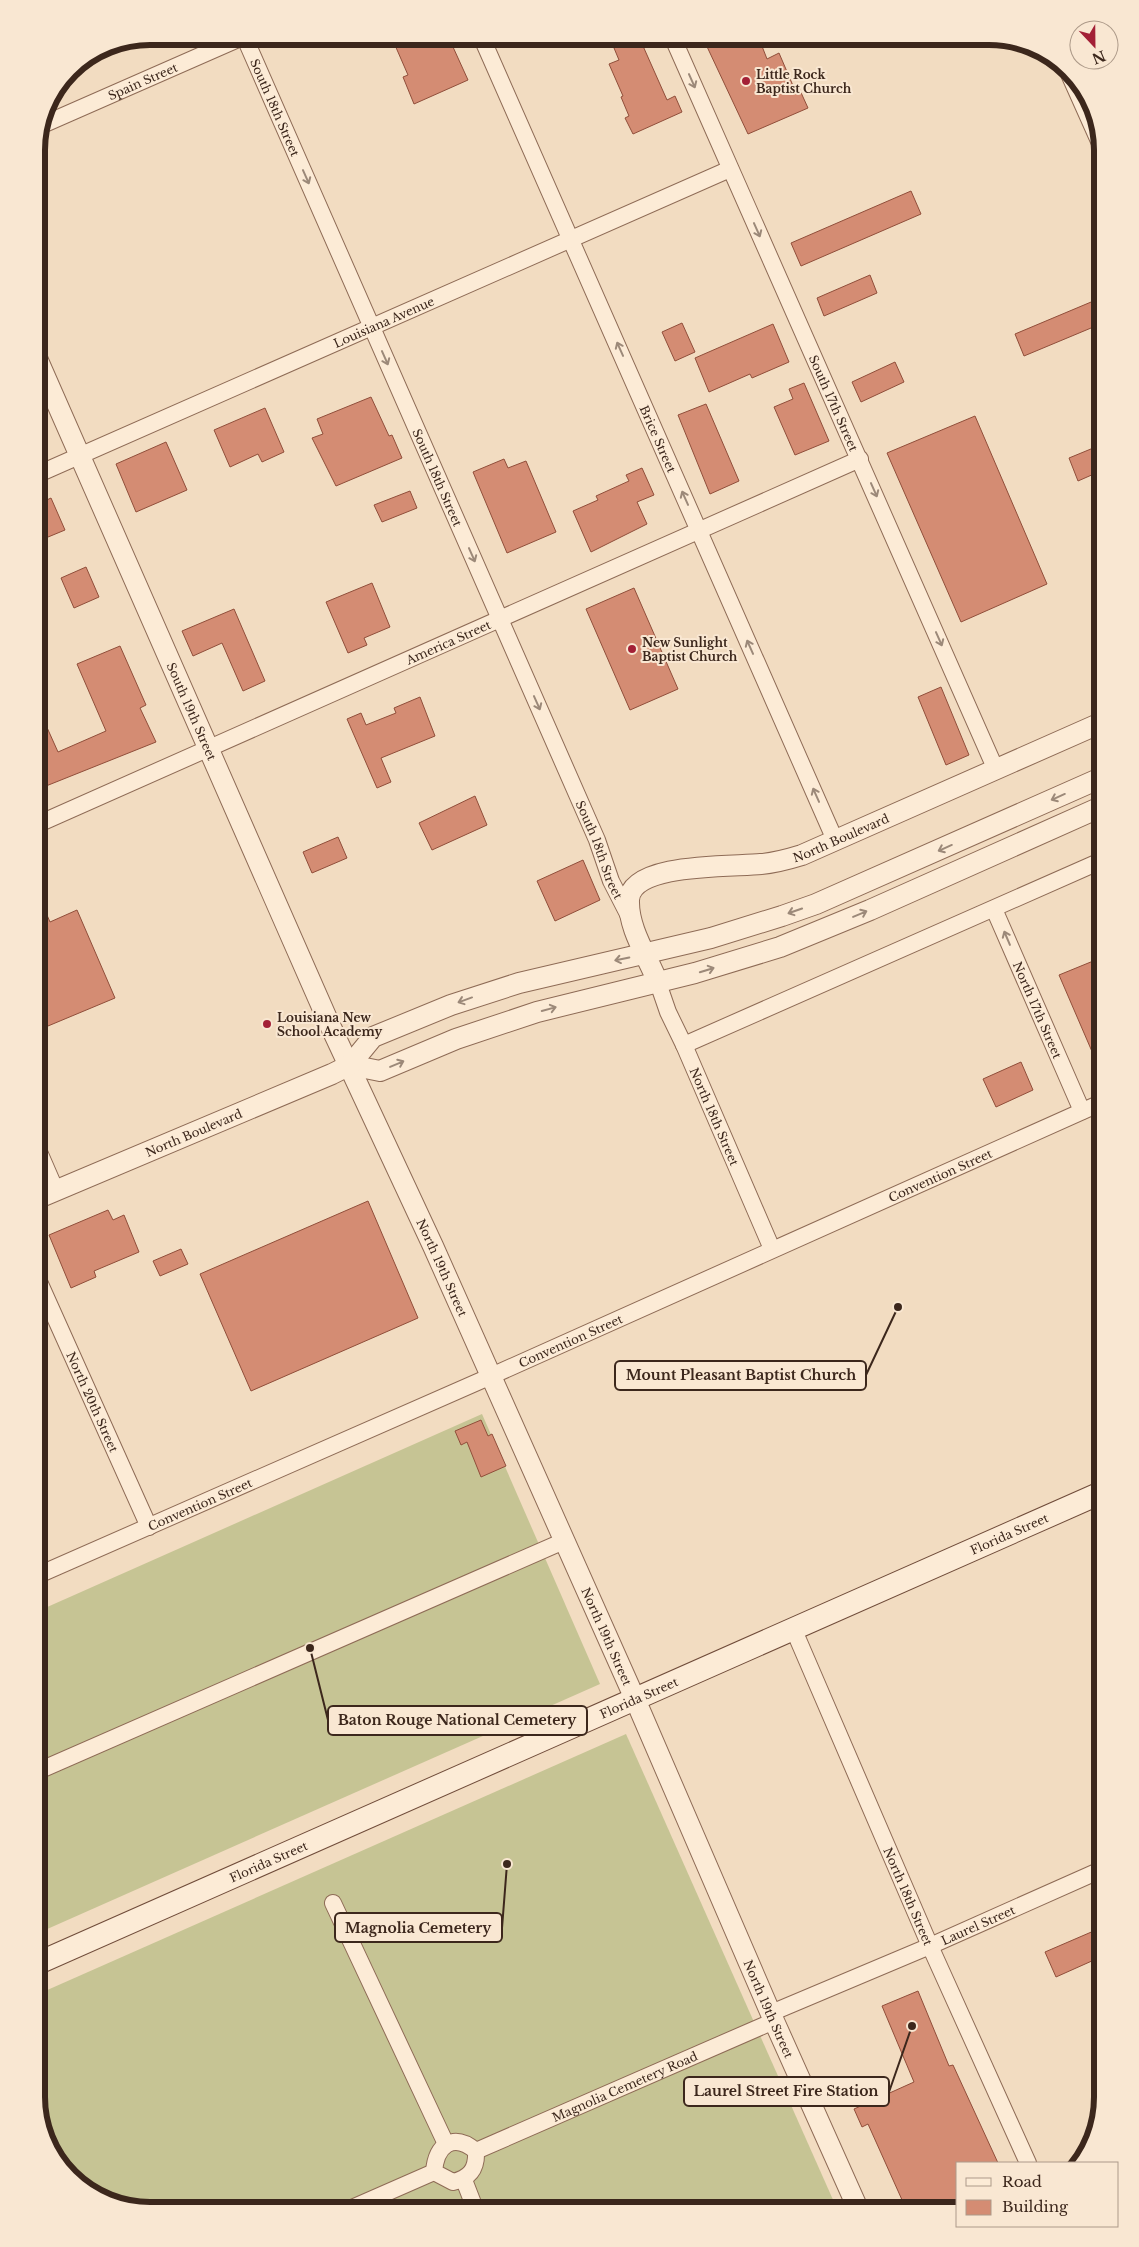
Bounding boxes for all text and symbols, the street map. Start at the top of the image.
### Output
north arrow [1069,20,1119,70]
text: N [1089,46,1108,68]
street label: South 18th Street [247,56,304,159]
street label: Spain Street [105,59,180,103]
place label: Little Rock Baptist Church [756,67,852,96]
one-way arrow [687,73,697,88]
marker: Little Rock Baptist Church [740,75,752,87]
one-way arrow [301,169,311,184]
one-way arrow [753,222,763,237]
street label: Louisiana Avenue [331,293,436,350]
one-way arrow [614,342,624,357]
one-way arrow [381,350,391,365]
street label: South 17th Street [806,352,862,454]
street label: Brice Street [637,403,680,475]
street label: South 18th Street [410,426,466,529]
one-way arrow [869,482,879,497]
one-way arrow [680,491,690,506]
one-way arrow [467,547,477,562]
street label: America Street [402,616,493,668]
one-way arrow [934,631,944,646]
place label: New Sunlight Baptist Church [642,635,738,664]
one-way arrow [745,640,755,655]
marker: New Sunlight Baptist Church [626,643,638,655]
street label: South 19th Street [164,660,220,763]
one-way arrow [533,695,543,710]
one-way arrow [810,788,820,803]
one-way arrow [1051,792,1066,802]
street label: South 18th Street [573,798,627,902]
street label: North Boulevard [791,810,891,865]
one-way arrow [938,844,953,854]
one-way arrow [787,907,803,917]
one-way arrow [852,909,867,919]
one-way arrow [1001,931,1011,946]
one-way arrow [614,954,630,964]
street label: North 17th Street [1010,959,1066,1061]
one-way arrow [699,964,715,974]
one-way arrow [457,996,473,1005]
one-way arrow [541,1003,557,1013]
place label: Louisiana New School Academy [277,1010,383,1039]
marker: Louisiana New School Academy [261,1018,273,1030]
one-way arrow [389,1058,404,1068]
street label: North 18th Street [687,1065,743,1168]
street label: North Boulevard [143,1105,244,1160]
street label: Convention Street [886,1145,995,1205]
street label: North 19th Street [414,1216,471,1319]
street label: Convention Street [516,1311,625,1370]
street label: North 20th Street [64,1349,122,1455]
callout: Mount Pleasant Baptist Church [615,1361,866,1390]
text: Mount Pleasant Baptist Church [626,1366,856,1384]
street label: Convention Street [146,1474,255,1533]
street label: Florida Street [968,1510,1051,1557]
street label: North 19th Street [579,1585,636,1688]
street label: Florida Street [597,1673,680,1721]
callout: Baton Rouge National Cemetery [328,1706,587,1735]
text: Baton Rouge National Cemetery [338,1711,577,1729]
street label: Florida Street [227,1837,310,1885]
street label: North 18th Street [881,1845,936,1948]
street label: Laurel Street [939,1901,1018,1948]
callout: Magnolia Cemetery [335,1913,502,1942]
text: Magnolia Cemetery [345,1919,492,1937]
street label: North 19th Street [741,1957,797,2061]
street label: Magnolia Cemetery Road [550,2048,700,2124]
callout: Laurel Street Fire Station [684,2077,889,2106]
text: Laurel Street Fire Station [693,2082,879,2100]
legend [956,2162,1119,2227]
text: Road [1002,2172,1042,2191]
text: Building [1002,2197,1069,2216]

